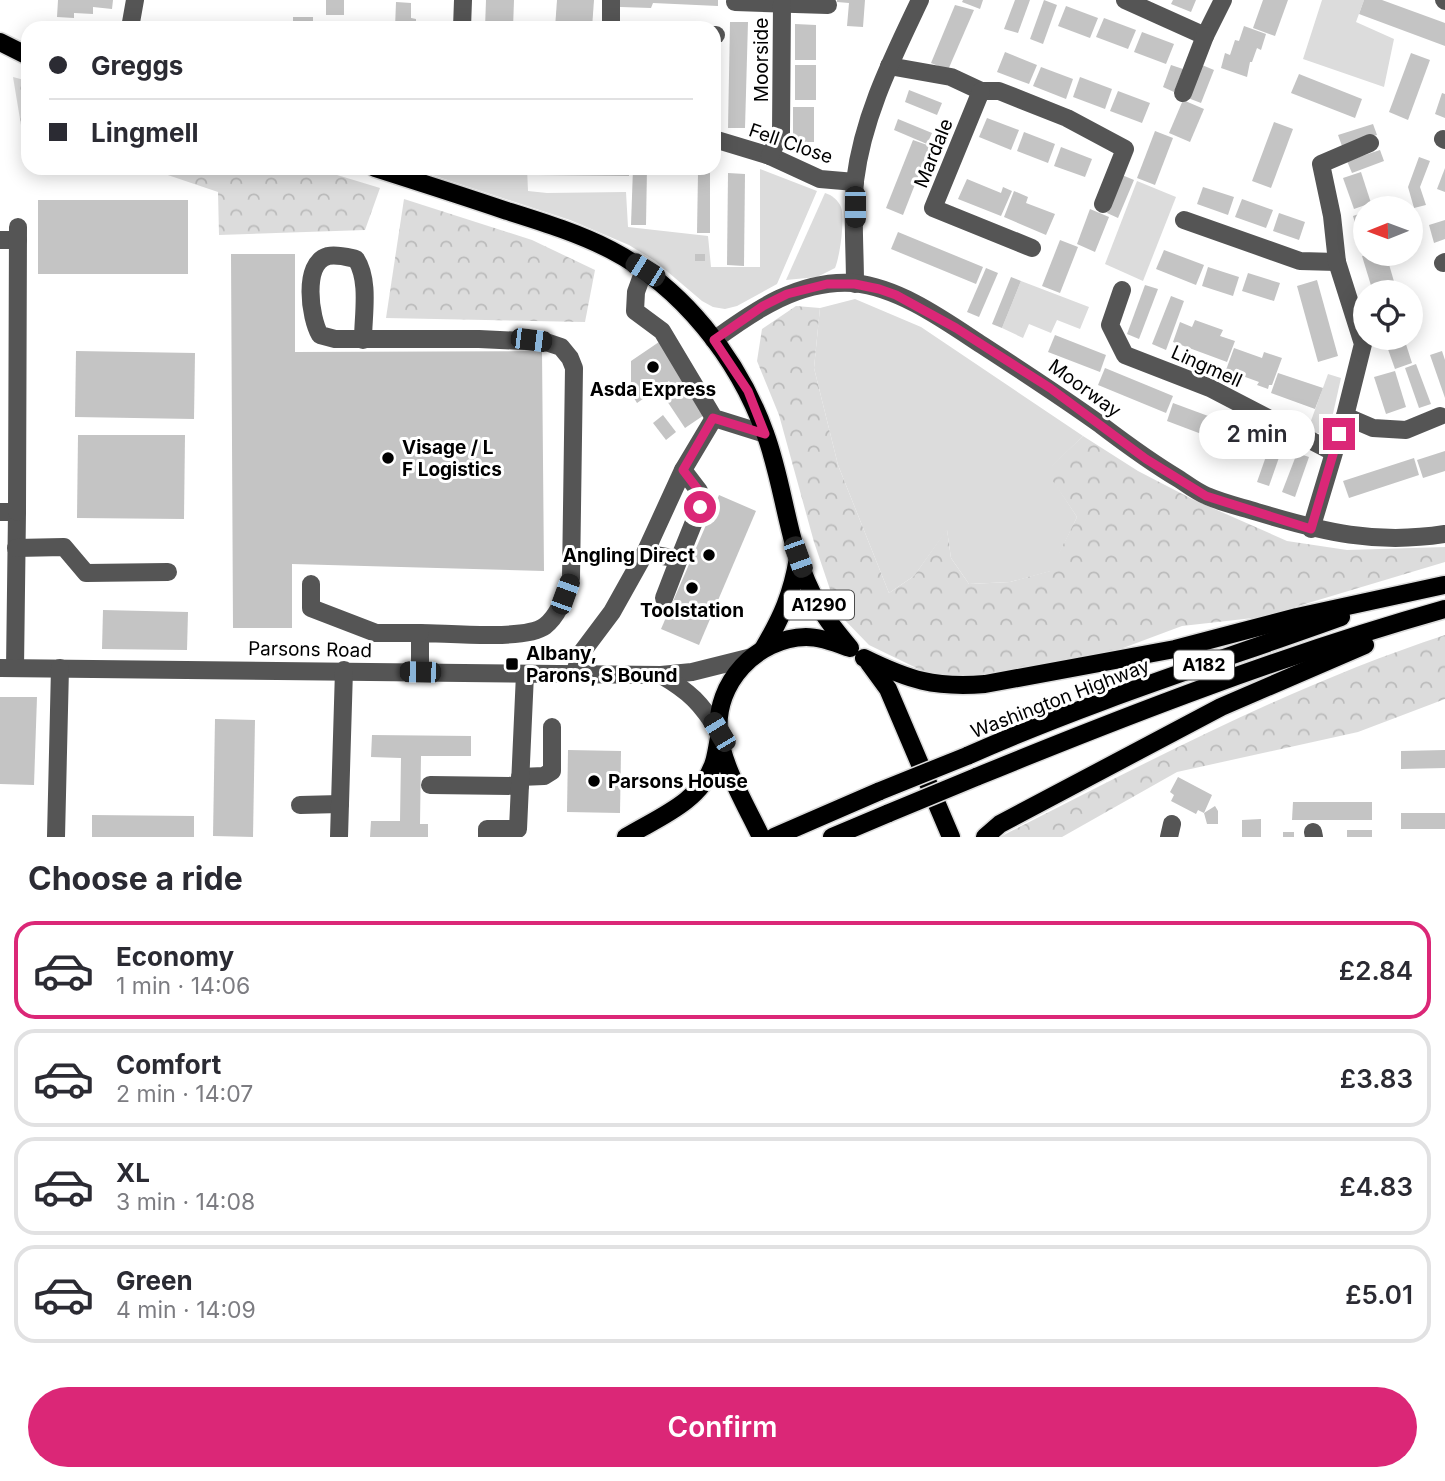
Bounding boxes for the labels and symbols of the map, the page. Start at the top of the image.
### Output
street label: Moorside [750,18,773,102]
street label: Mardale [909,115,958,191]
street label: Fell Close [746,118,836,169]
car [845,186,866,228]
north arrow [1353,196,1423,266]
car [622,250,669,290]
car [509,327,554,353]
street label: Lingmell [1168,341,1246,392]
street label: Moorway [1044,354,1126,423]
marker: Asda Express [645,359,661,375]
place label: Asda Express [590,378,716,401]
callout: 2 min [1199,410,1314,458]
route end [1323,418,1355,450]
place label: Visage / L F Logistics [402,436,502,481]
marker: Visage / L F Logistics [380,450,396,466]
route start [684,491,716,523]
car [781,534,816,580]
place label: Angling Direct [563,544,695,567]
marker: Angling Direct [701,547,717,563]
car [548,571,583,617]
marker: Toolstation [684,580,700,596]
road number: A1290 [784,590,854,620]
place label: Toolstation [640,599,744,622]
street label: Parsons Road [248,637,372,662]
place label: Albany, Parons, S Bound [526,642,678,687]
road number: A182 [1174,650,1234,680]
street label: Washington Highway [968,654,1153,743]
marker: Albany, Parons, S Bound [504,656,520,672]
car [399,661,442,683]
car [700,709,739,755]
place label: Parsons House [608,770,748,793]
marker: Parsons House [586,773,602,789]

